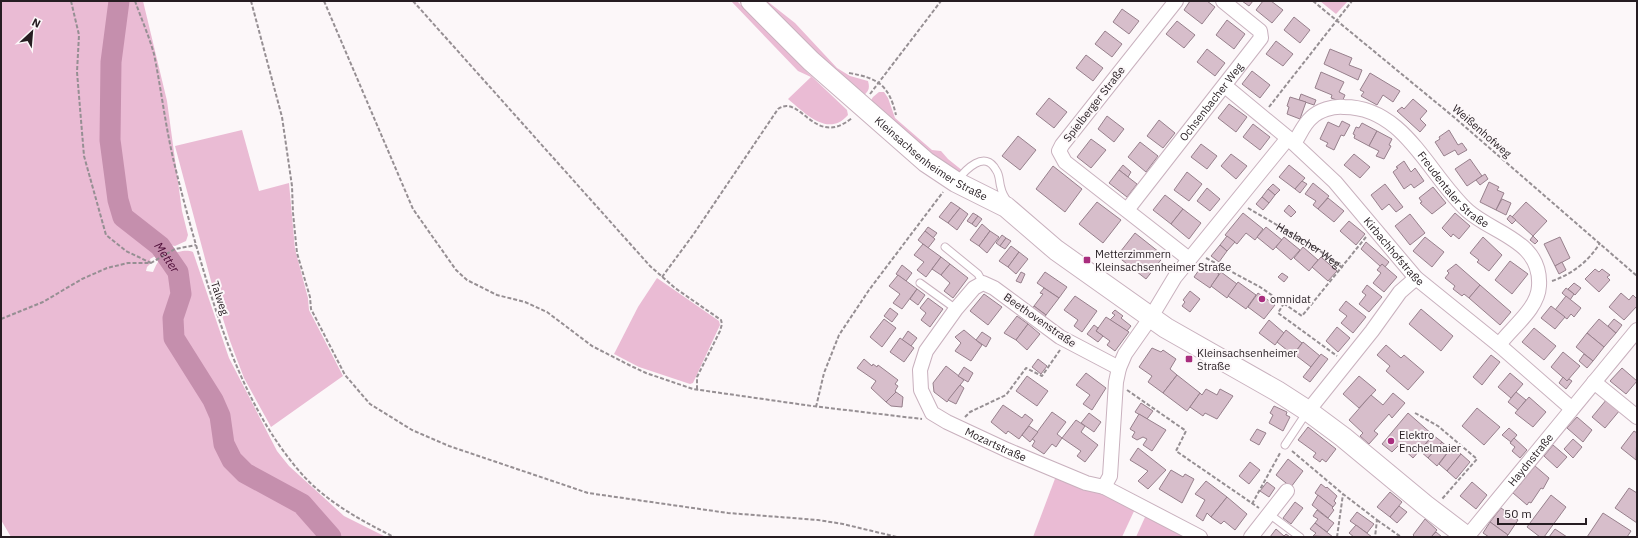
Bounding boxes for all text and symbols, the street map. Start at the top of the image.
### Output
north arrow [12,12,52,52]
text: N [30,15,43,31]
street label: Ochsenbacher Weg [1176,60,1246,144]
street label: Spielberger Straße [1060,63,1128,145]
street label: Weißenhofweg [1450,101,1515,161]
street label: Kleinsachsenheimer Straße [872,113,990,204]
street label: Freudentaler Straße [1415,148,1491,231]
street label: Kirbachhofstraße [1361,214,1427,289]
street label: Haslacher Weg [1274,219,1344,271]
water label: Metter [152,239,184,275]
place label: Metterzimmern Kleinsachsenheimer Straße [1095,247,1231,274]
marker: Metterzimmern Kleinsachsenheimer Straße [1082,255,1092,265]
street label: Talweg [208,279,232,317]
street label: Beethovenstraße [1001,290,1079,350]
place label: omnidat [1270,292,1311,306]
marker: omnidat [1257,294,1267,304]
place label: Kleinsachsenheimer Straße [1197,346,1297,373]
marker: Kleinsachsenheimer Straße [1184,354,1194,364]
street label: Mozartstraße [963,424,1029,464]
place label: Elektro Enchelmaier [1399,428,1461,455]
street label: Haydnstraße [1505,431,1556,489]
marker: Elektro Enchelmaier [1386,436,1396,446]
scale bar [1498,500,1586,526]
text: 50 m [1504,506,1532,521]

